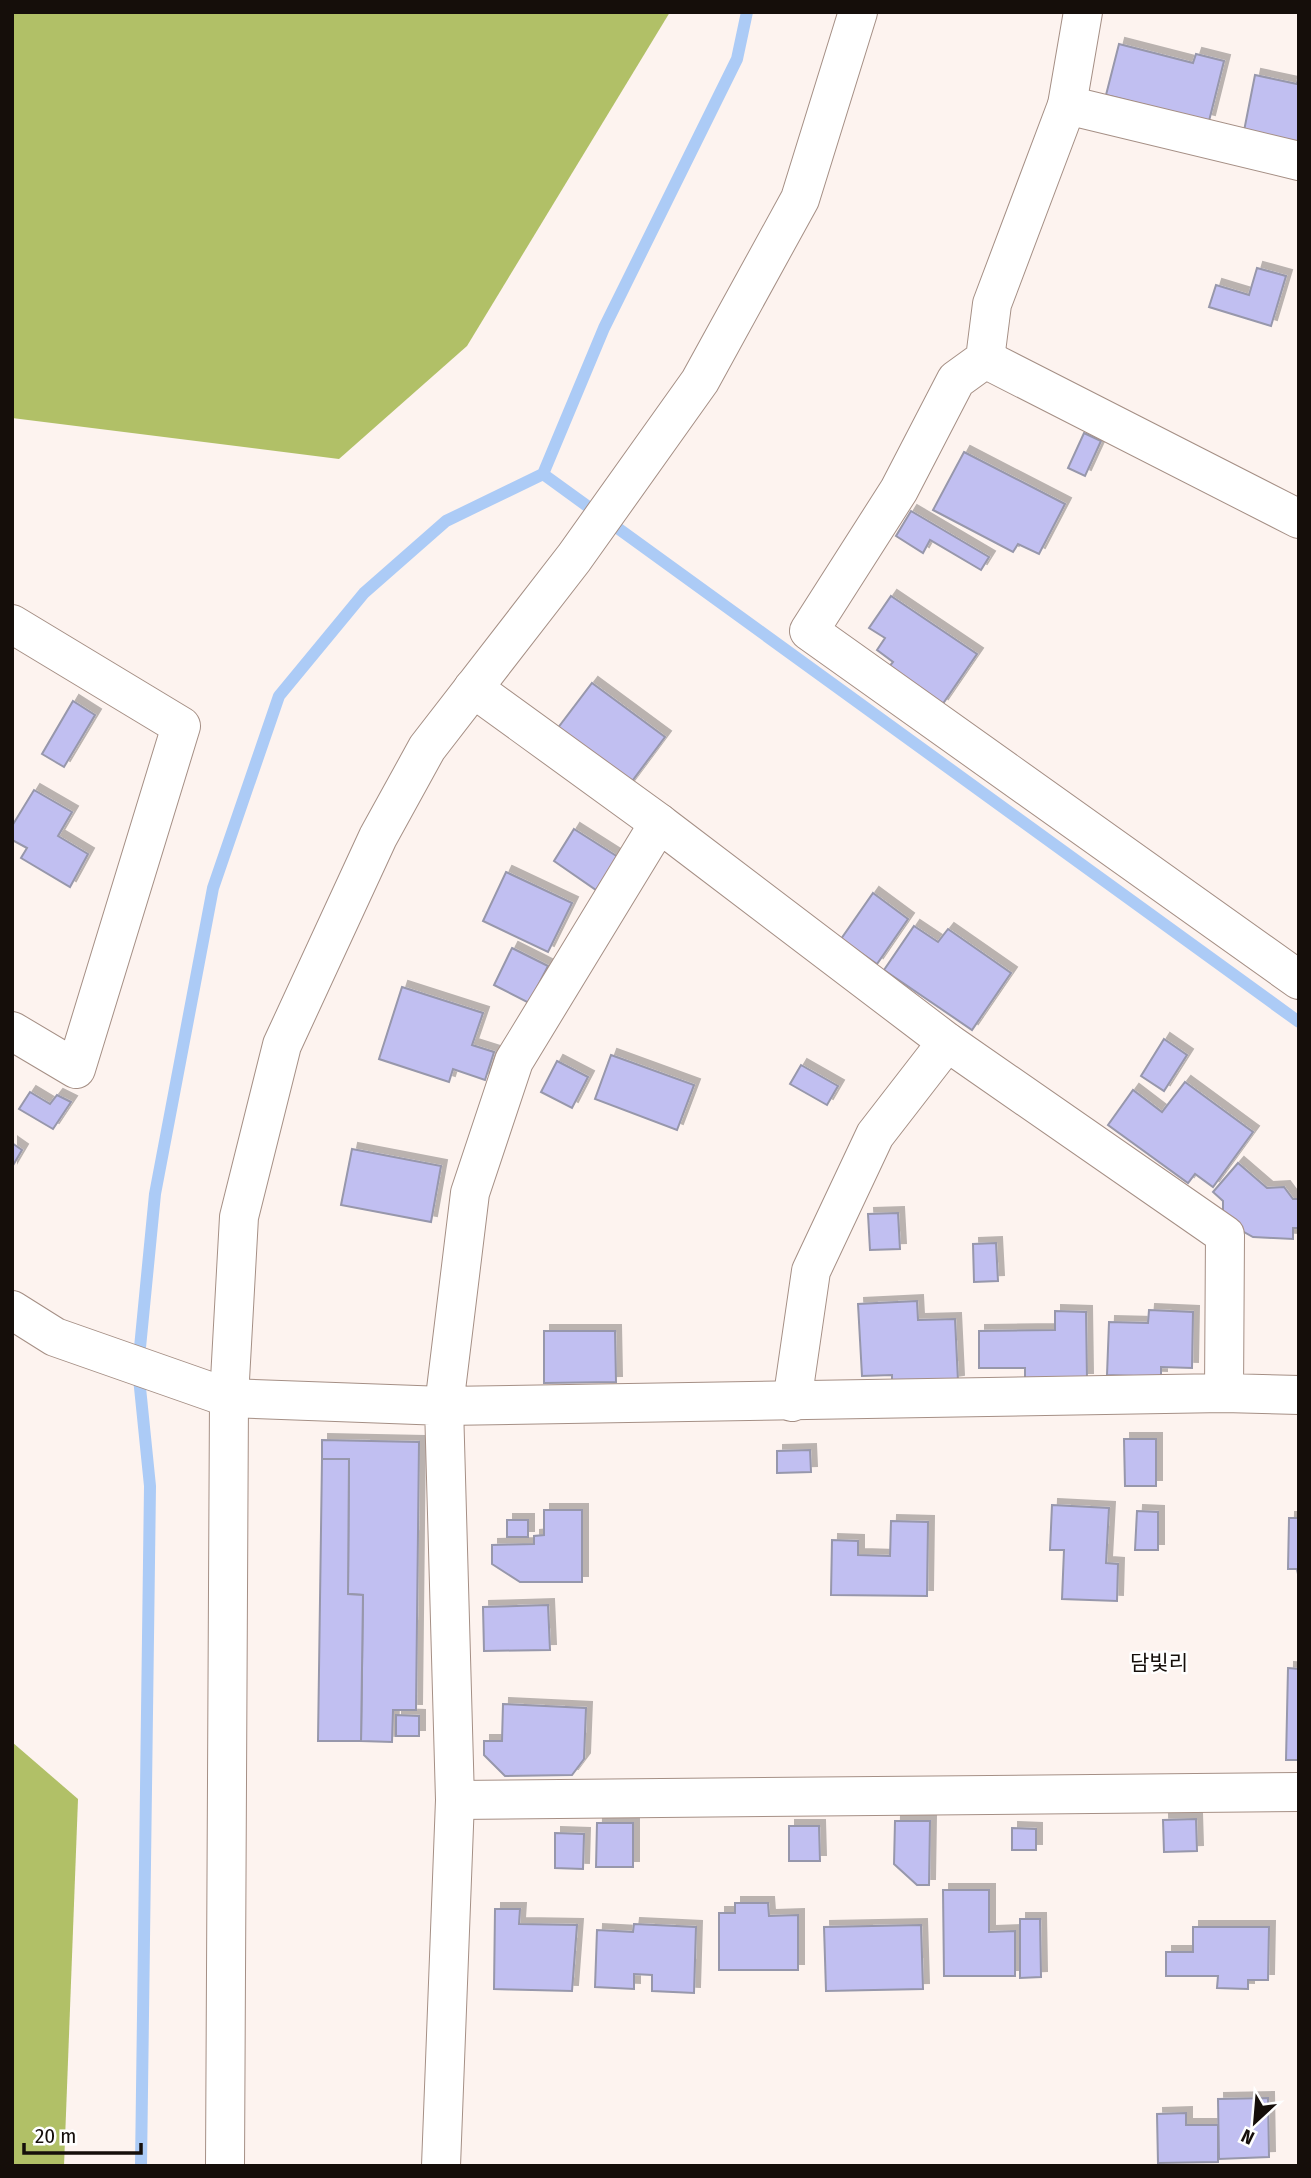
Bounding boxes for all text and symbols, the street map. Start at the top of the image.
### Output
district label: 담빛리 [1130,1650,1188,1676]
north arrow [1220,2087,1290,2157]
scale bar [24,2112,142,2156]
text: 20 m [35,2123,76,2149]
text: N [1238,2124,1258,2150]

